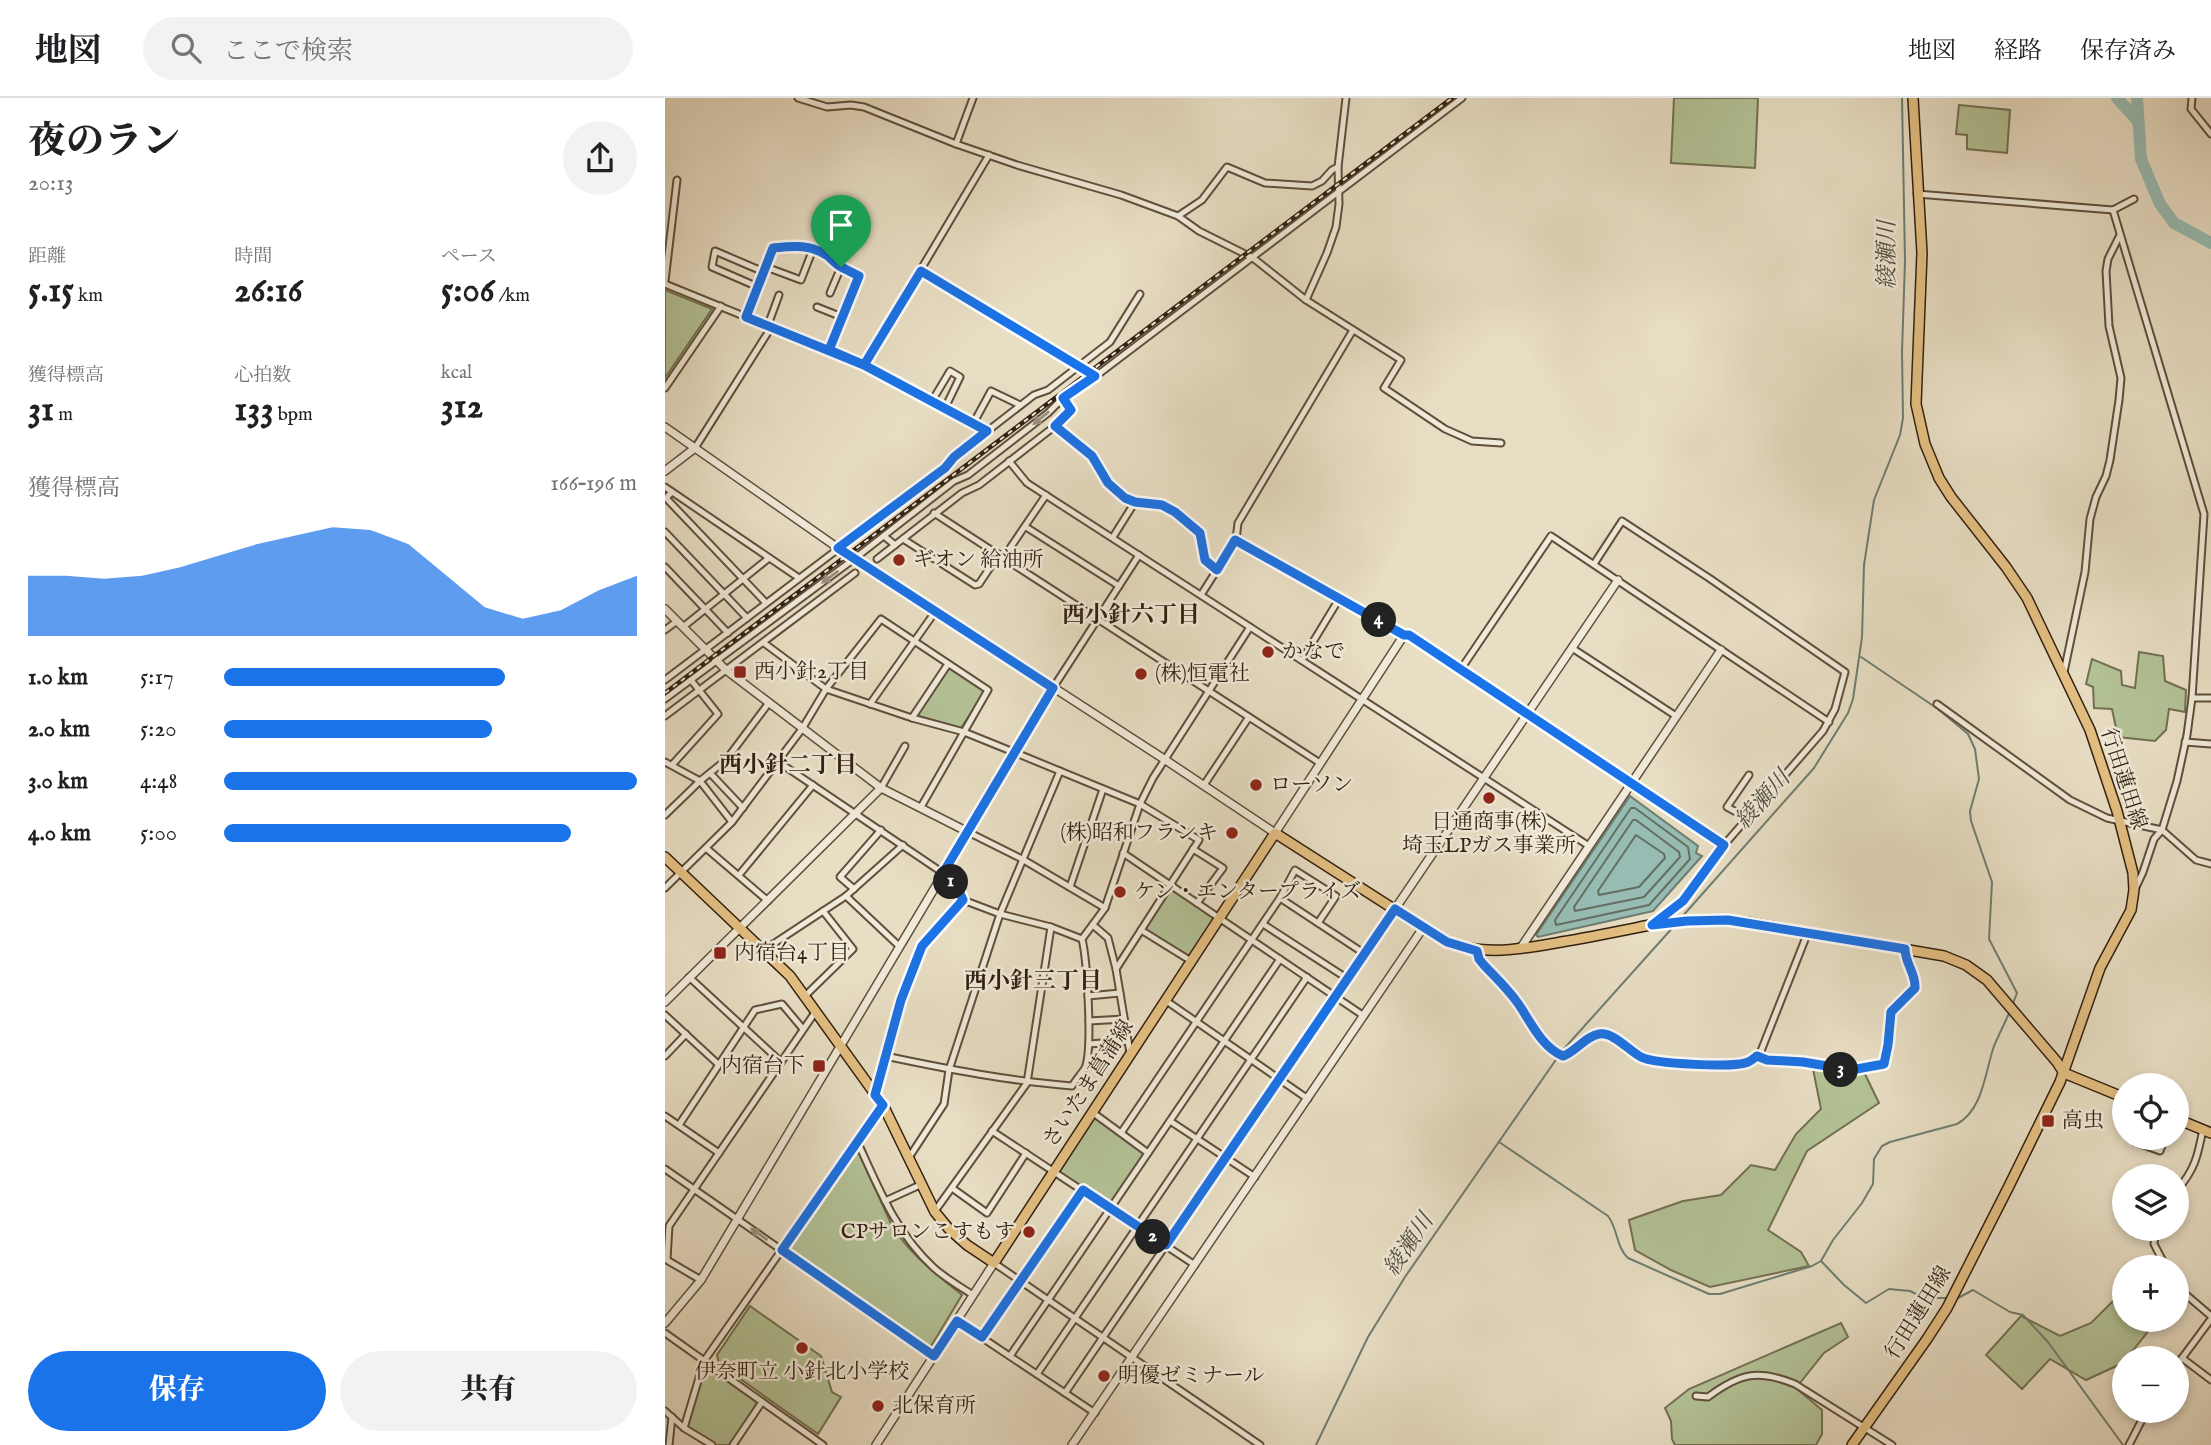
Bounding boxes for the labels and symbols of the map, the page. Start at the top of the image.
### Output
pin [811,195,871,267]
water label: 綾瀬川 [1873,218,1902,290]
one-way arrow [1033,410,1051,425]
place label: ギオン 給油所 [913,547,1044,574]
marker: ギオン 給油所 [891,552,907,568]
one-way arrow [821,569,839,583]
district label: 西小針六丁目 [1062,601,1200,630]
pin: 4 [1361,602,1397,638]
place label: かなで [1282,639,1345,666]
marker: かなで [1260,644,1276,660]
place label: 西小針2丁目 [754,659,869,686]
place label: (株)恒電社 [1155,661,1250,688]
marker: 西小針2丁目 [732,664,748,680]
marker: (株)恒電社 [1133,666,1149,682]
street label: 行田蓮田線 [2094,725,2152,833]
district label: 西小針二丁目 [719,751,857,780]
water label: 綾瀬川 [1729,762,1799,835]
place label: ローソン [1270,772,1353,799]
marker: ローソン [1248,777,1264,793]
marker: 日通商事(株) 埼玉LPガス事業所 [1481,790,1497,806]
place label: 日通商事(株) 埼玉LPガス事業所 [1402,809,1576,860]
place label: (株)昭和フランキ [1060,820,1218,847]
marker: (株)昭和フランキ [1224,825,1240,841]
pin: 1 [933,864,969,900]
place label: ケン・エンタープライズ [1134,879,1361,906]
marker: ケン・エンタープライズ [1112,884,1128,900]
place label: 内宿台4丁目 [734,940,849,967]
marker: 内宿台4丁目 [712,945,728,961]
district label: 西小針三丁目 [964,967,1102,996]
street label: さいたま菖蒲線 [1038,1015,1140,1153]
pin: 3 [1823,1052,1859,1088]
place label: 内宿台下 [721,1053,805,1080]
marker: 内宿台下 [811,1058,827,1074]
place label: 高虫 [2062,1108,2104,1135]
marker: 高虫 [2040,1113,2056,1129]
water label: 綾瀬川 [1378,1206,1442,1282]
place label: CPサロンこすもす [841,1219,1015,1246]
pin: 2 [1135,1220,1170,1254]
marker: CPサロンこすもす [1021,1224,1037,1240]
one-way arrow [750,1227,768,1241]
street label: 行田蓮田線 [1880,1261,1958,1365]
marker: 伊奈町立 小針北小学校 [794,1340,810,1356]
place label: 伊奈町立 小針北小学校 [695,1359,909,1386]
place label: 明優ゼミナール [1118,1363,1265,1390]
marker: 明優ゼミナール [1096,1368,1112,1384]
place label: 北保育所 [892,1393,976,1420]
marker: 北保育所 [870,1398,886,1414]

